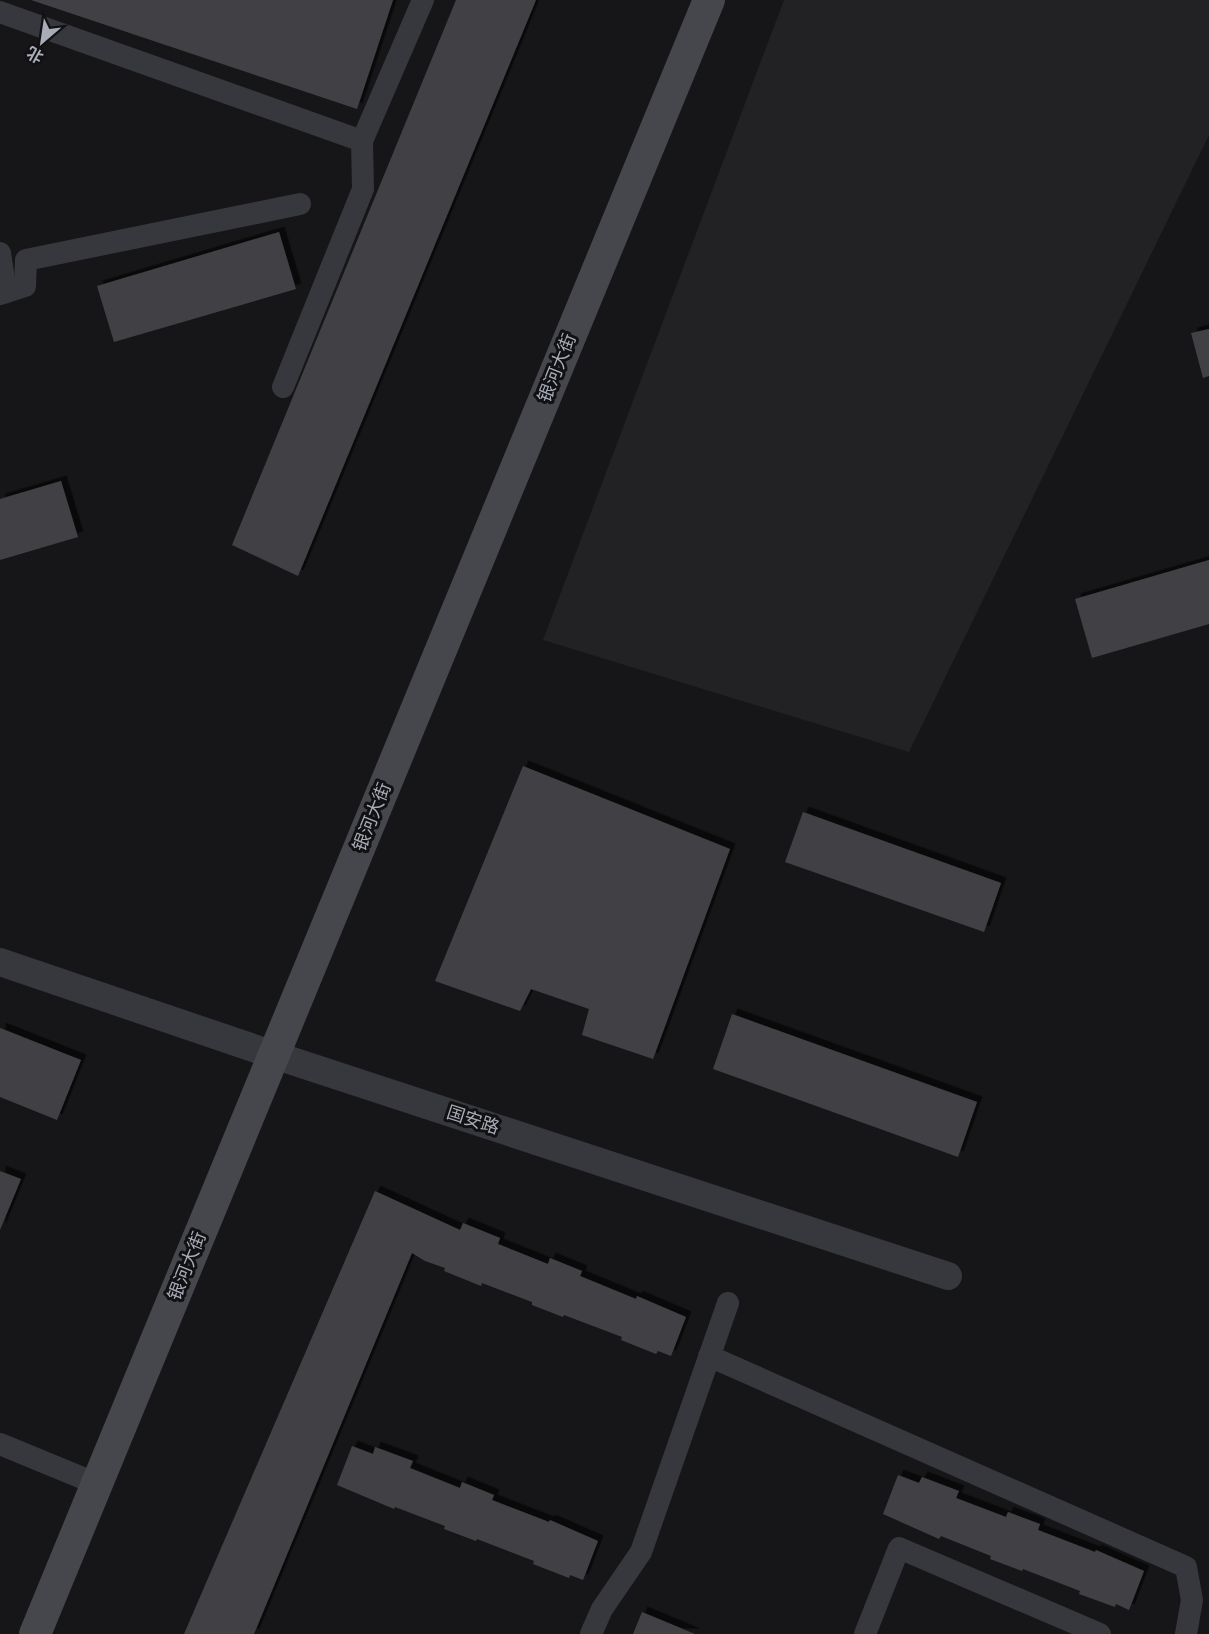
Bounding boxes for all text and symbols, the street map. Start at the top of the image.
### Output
north arrow [12,12,72,72]
text: 北 [23,42,47,68]
street label: 银河大街 [532,330,581,405]
street label: 银河大街 [347,779,396,854]
street label: 国安路 [444,1100,502,1139]
street label: 银河大街 [162,1228,211,1303]

